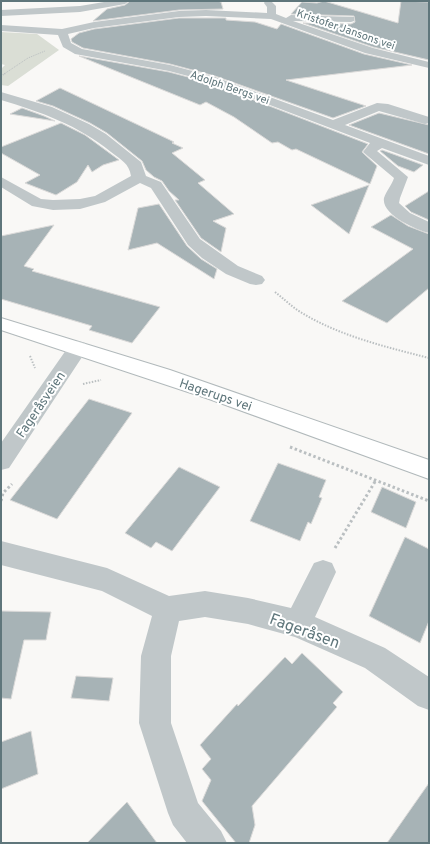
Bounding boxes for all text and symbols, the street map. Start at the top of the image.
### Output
street label: Kristofer Jansons vei [295,7,397,53]
street label: Adolph Bergs vei [188,68,271,108]
street label: Fageråsveien [14,369,70,441]
street label: Hagerups vei [177,376,254,416]
street label: Fageråsen [266,610,342,654]

